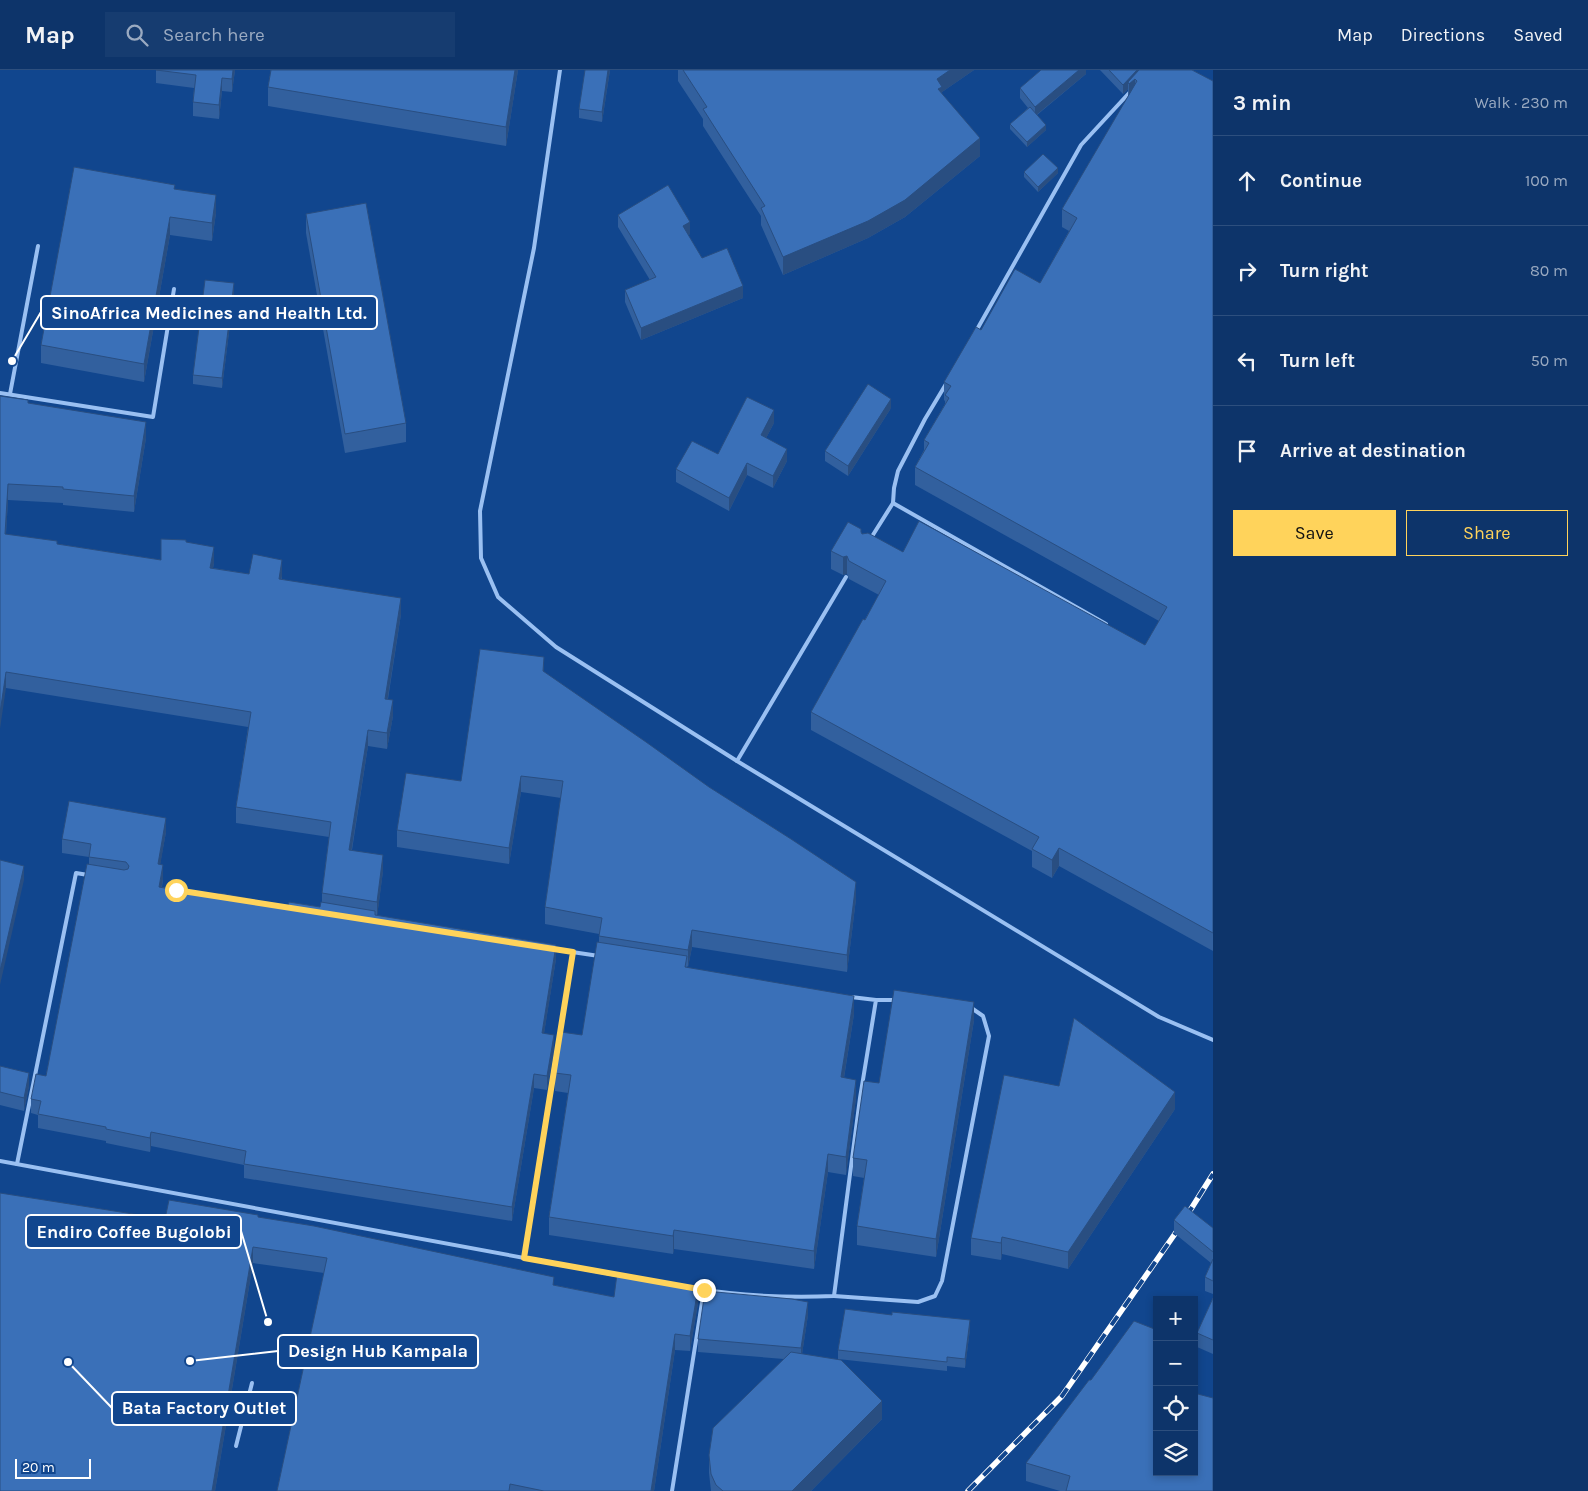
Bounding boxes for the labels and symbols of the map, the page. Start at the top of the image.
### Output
callout: SinoAfrica Medicines and Health Ltd. [41,296,377,329]
text: SinoAfrica Medicines and Health Ltd. [51,302,367,324]
route start [165,879,188,902]
callout: Endiro Coffee Bugolobi [26,1215,241,1248]
text: Endiro Coffee Bugolobi [36,1221,232,1243]
route end [693,1279,716,1302]
callout: Design Hub Kampala [278,1335,478,1368]
text: Design Hub Kampala [288,1340,468,1362]
callout: Bata Factory Outlet [112,1392,296,1425]
text: Bata Factory Outlet [122,1397,286,1419]
scale bar [15,1456,91,1479]

